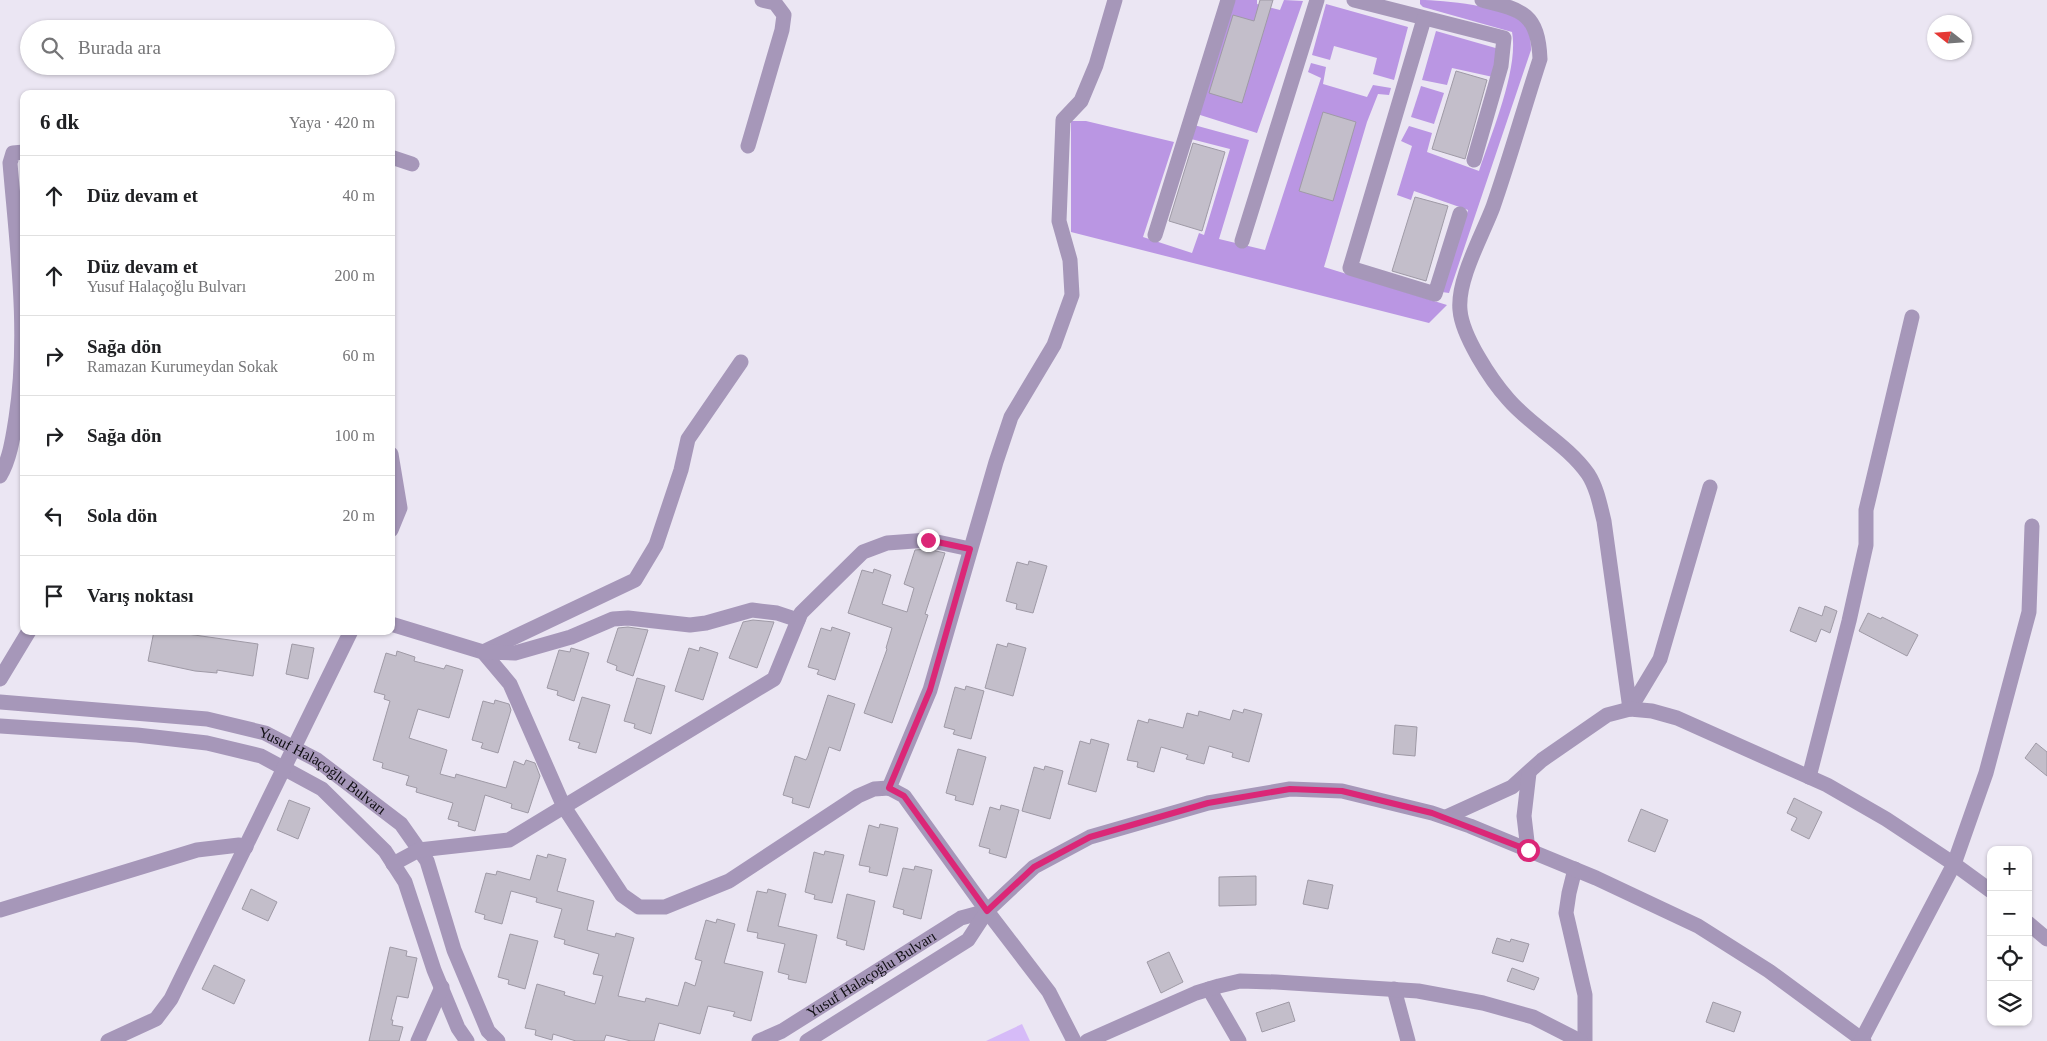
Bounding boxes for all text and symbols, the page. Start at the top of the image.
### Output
north arrow [1927,15,1972,60]
search box [20,20,395,75]
icon: search [38,34,66,62]
text: Burada ara [78,37,161,58]
text: 6 dk [40,110,79,134]
text: Yaya · 420 m [289,114,375,131]
icon: ahead [40,182,68,210]
text: Düz devam et [87,185,198,206]
text: 40 m [343,187,375,204]
text: Düz devam et [87,256,198,277]
icon: ahead [40,262,68,290]
text: 200 m [335,267,375,284]
text: Yusuf Halaçoğlu Bulvarı [87,278,246,295]
text: Sağa dön [87,336,161,357]
icon: right [40,342,68,370]
text: 60 m [343,347,375,364]
text: Ramazan Kurumeydan Sokak [87,358,278,375]
icon: right [40,422,68,450]
text: Sağa dön [87,425,161,446]
text: 100 m [335,427,375,444]
icon: left [40,502,68,530]
text: Sola dön [87,505,157,526]
text: 20 m [343,507,375,524]
route end [917,529,940,552]
icon: arrive [40,582,68,610]
text: Varış noktası [87,585,193,606]
street label: Yusuf Halaçoğlu Bulvarı [257,724,389,818]
route start [1517,839,1540,862]
map controls [1987,846,2032,1026]
button: + [1987,846,2032,891]
button: − [1987,891,2032,936]
street label: Yusuf Halaçoğlu Bulvarı [804,928,939,1021]
button: locate [1987,936,2032,981]
button: layers [1987,981,2032,1026]

